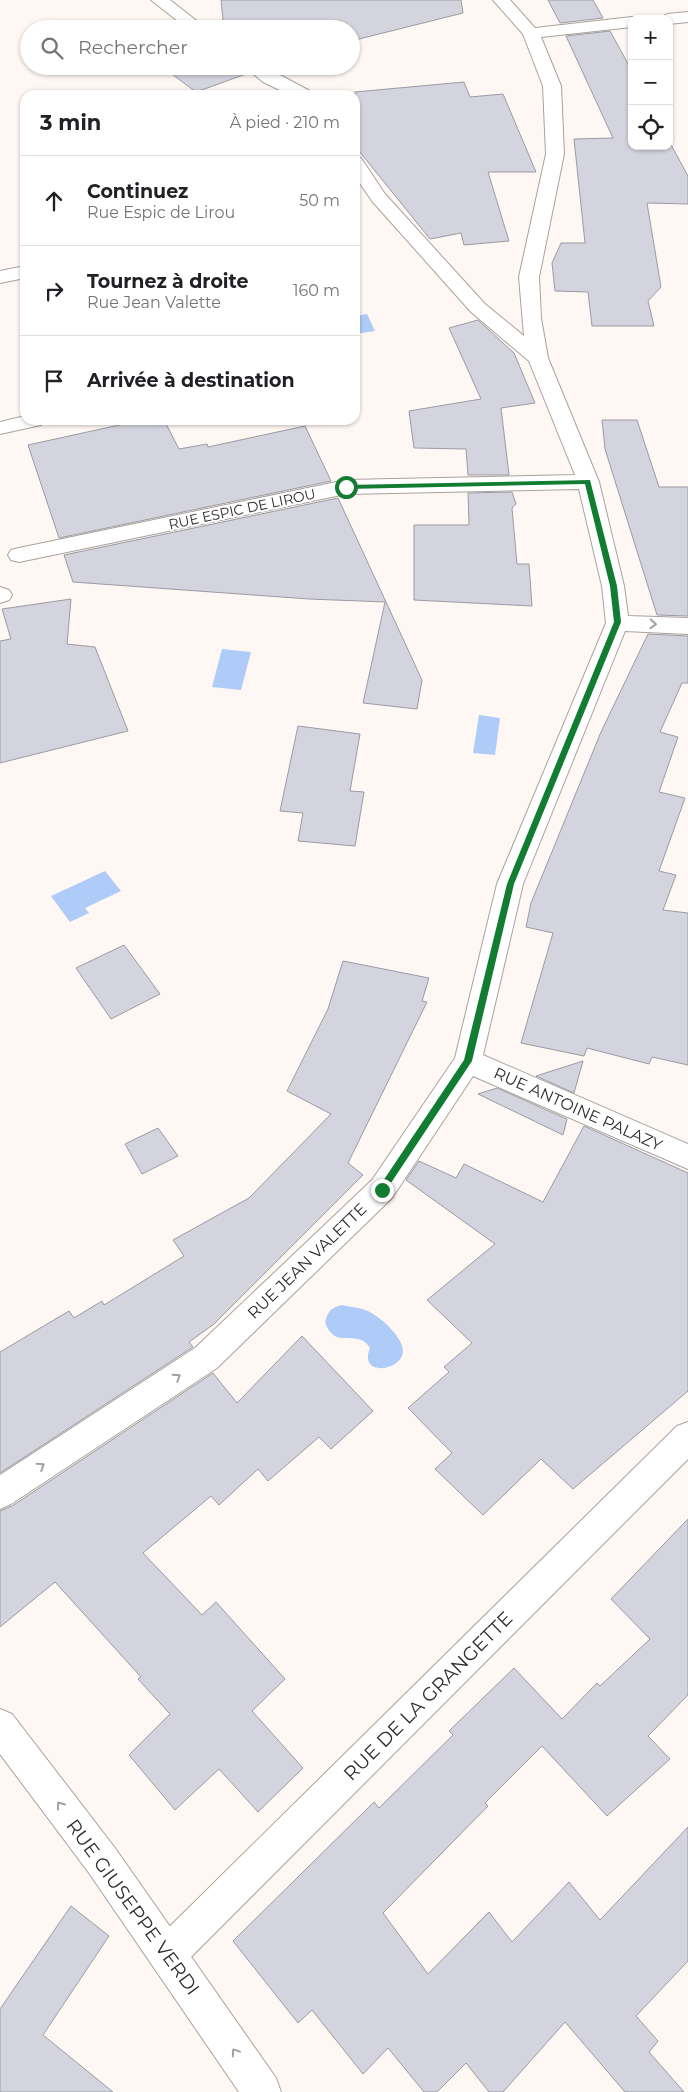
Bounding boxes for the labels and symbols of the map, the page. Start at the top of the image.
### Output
route start [335,476,358,499]
street label: RUE ESPIC DE LIROU [167,485,317,533]
one-way arrow [649,619,657,630]
street label: RUE ANTOINE PALAZY [491,1063,666,1155]
route end [371,1179,394,1202]
street label: RUE JEAN VALETTE [244,1199,370,1323]
one-way arrow [171,1374,180,1384]
one-way arrow [35,1463,44,1473]
street label: RUE DE LA GRANGETTE [339,1607,517,1785]
one-way arrow [57,1801,66,1811]
street label: RUE GIUSEPPE VERDI [61,1815,205,1999]
one-way arrow [232,2048,241,2058]

